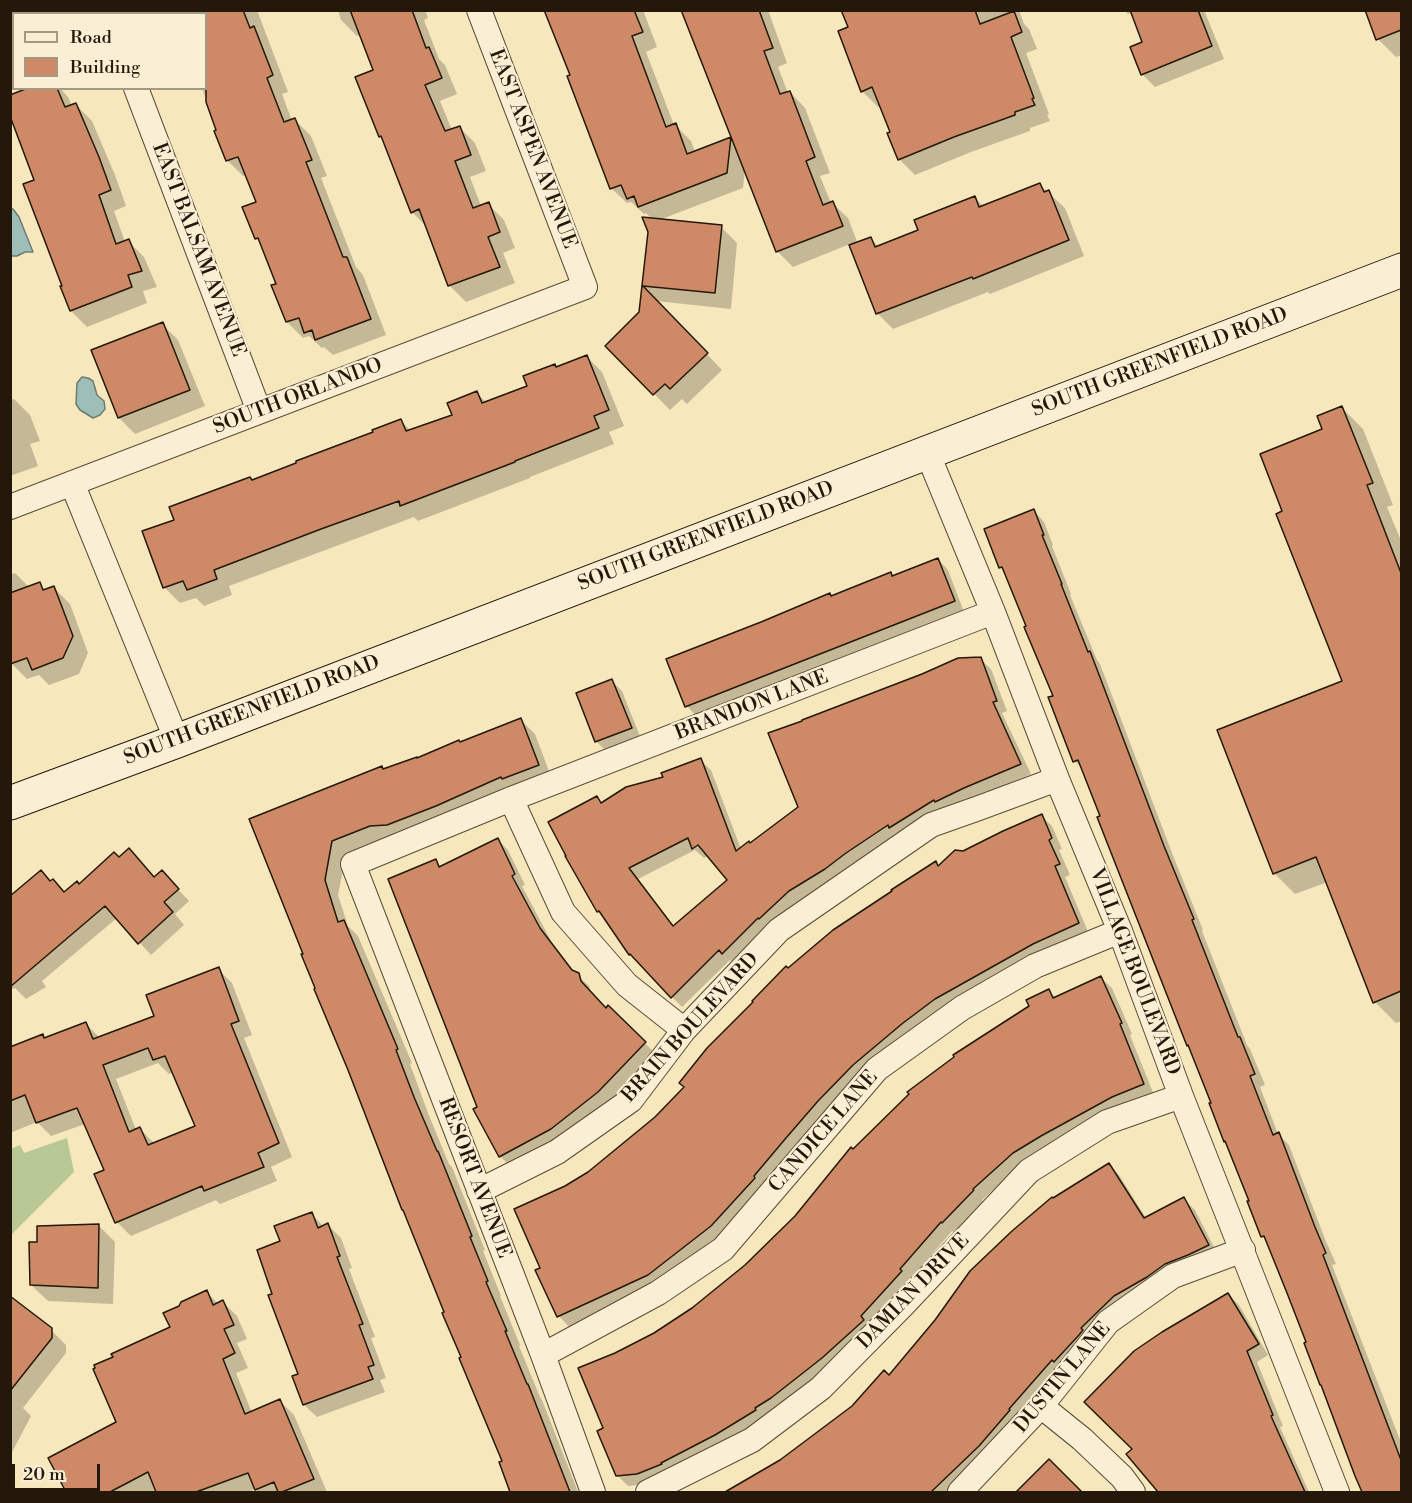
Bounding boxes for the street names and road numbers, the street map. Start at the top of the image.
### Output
street label: EAST ASPEN AVENUE [483,46,581,252]
street label: EAST BALSAM AVENUE [146,140,250,360]
street label: SOUTH GREENFIELD ROAD [1029,303,1291,423]
street label: SOUTH ORLANDO [210,354,386,440]
street label: SOUTH GREENFIELD ROAD [575,477,837,597]
street label: SOUTH GREENFIELD ROAD [121,651,383,771]
street label: BRANDON LANE [672,666,832,746]
street label: VILLAGE BOULEVARD [1083,865,1185,1079]
street label: BRAIN BOULEVARD [617,948,765,1108]
street label: CANDICE LANE [764,1066,884,1198]
street label: RESORT AVENUE [432,1094,516,1262]
street label: DAMIAN DRIVE [853,1229,975,1355]
street label: DUSTIN LANE [1010,1318,1116,1438]

